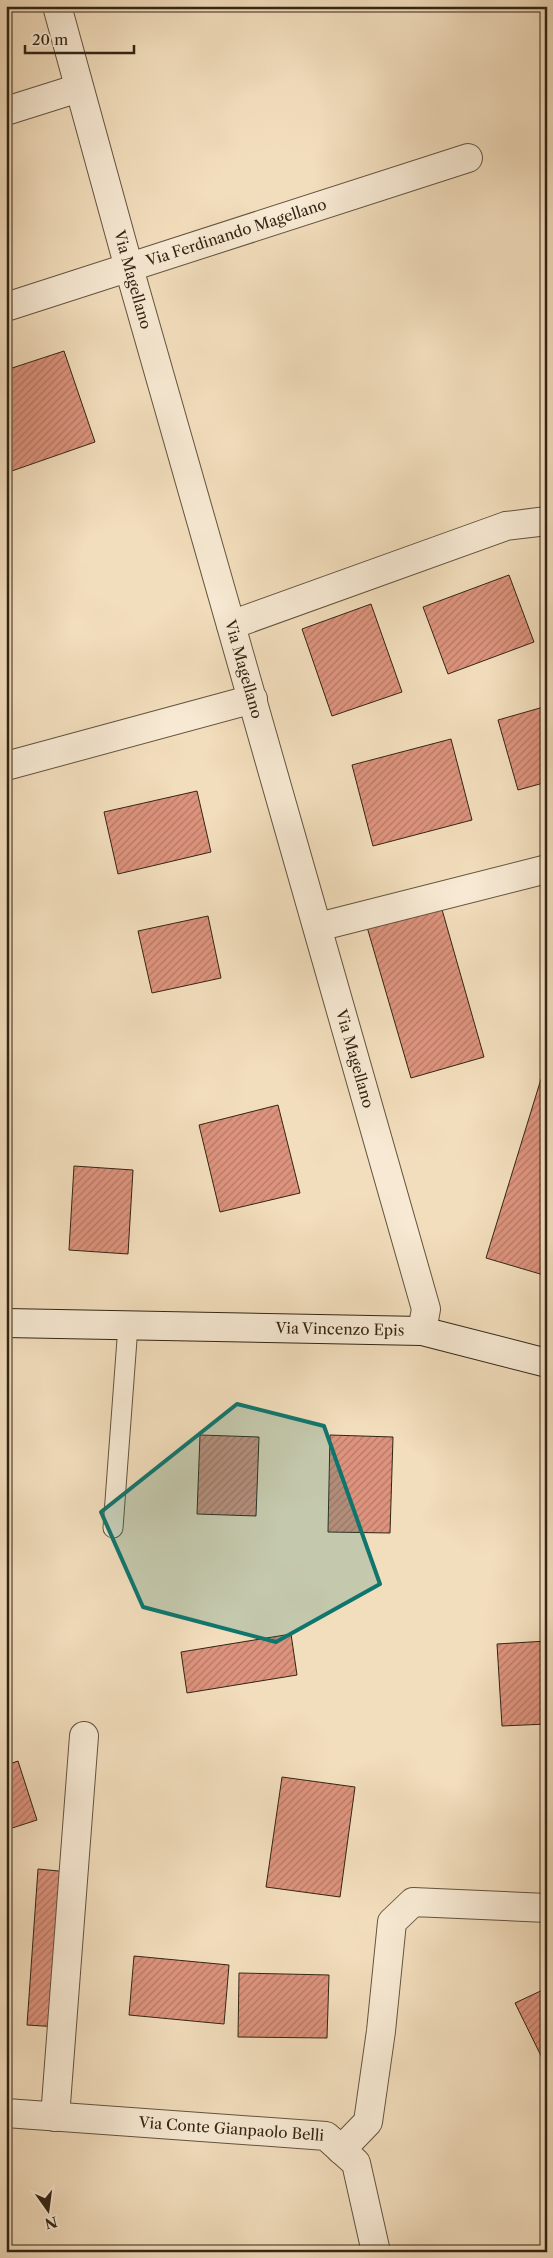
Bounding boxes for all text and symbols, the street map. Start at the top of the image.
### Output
scale bar [25,22,134,54]
text: 20 m [32,30,68,49]
street label: Via Ferdinando Magellano [143,194,329,270]
street label: Via Magellano [110,227,156,331]
street label: Via Magellano [221,617,267,721]
street label: Via Magellano [332,1006,378,1110]
street label: Via Vincenzo Epis [274,1318,404,1340]
street label: Via Conte Gianpaolo Belli [137,2113,325,2145]
north arrow [22,2186,72,2236]
text: N [43,2212,59,2233]

